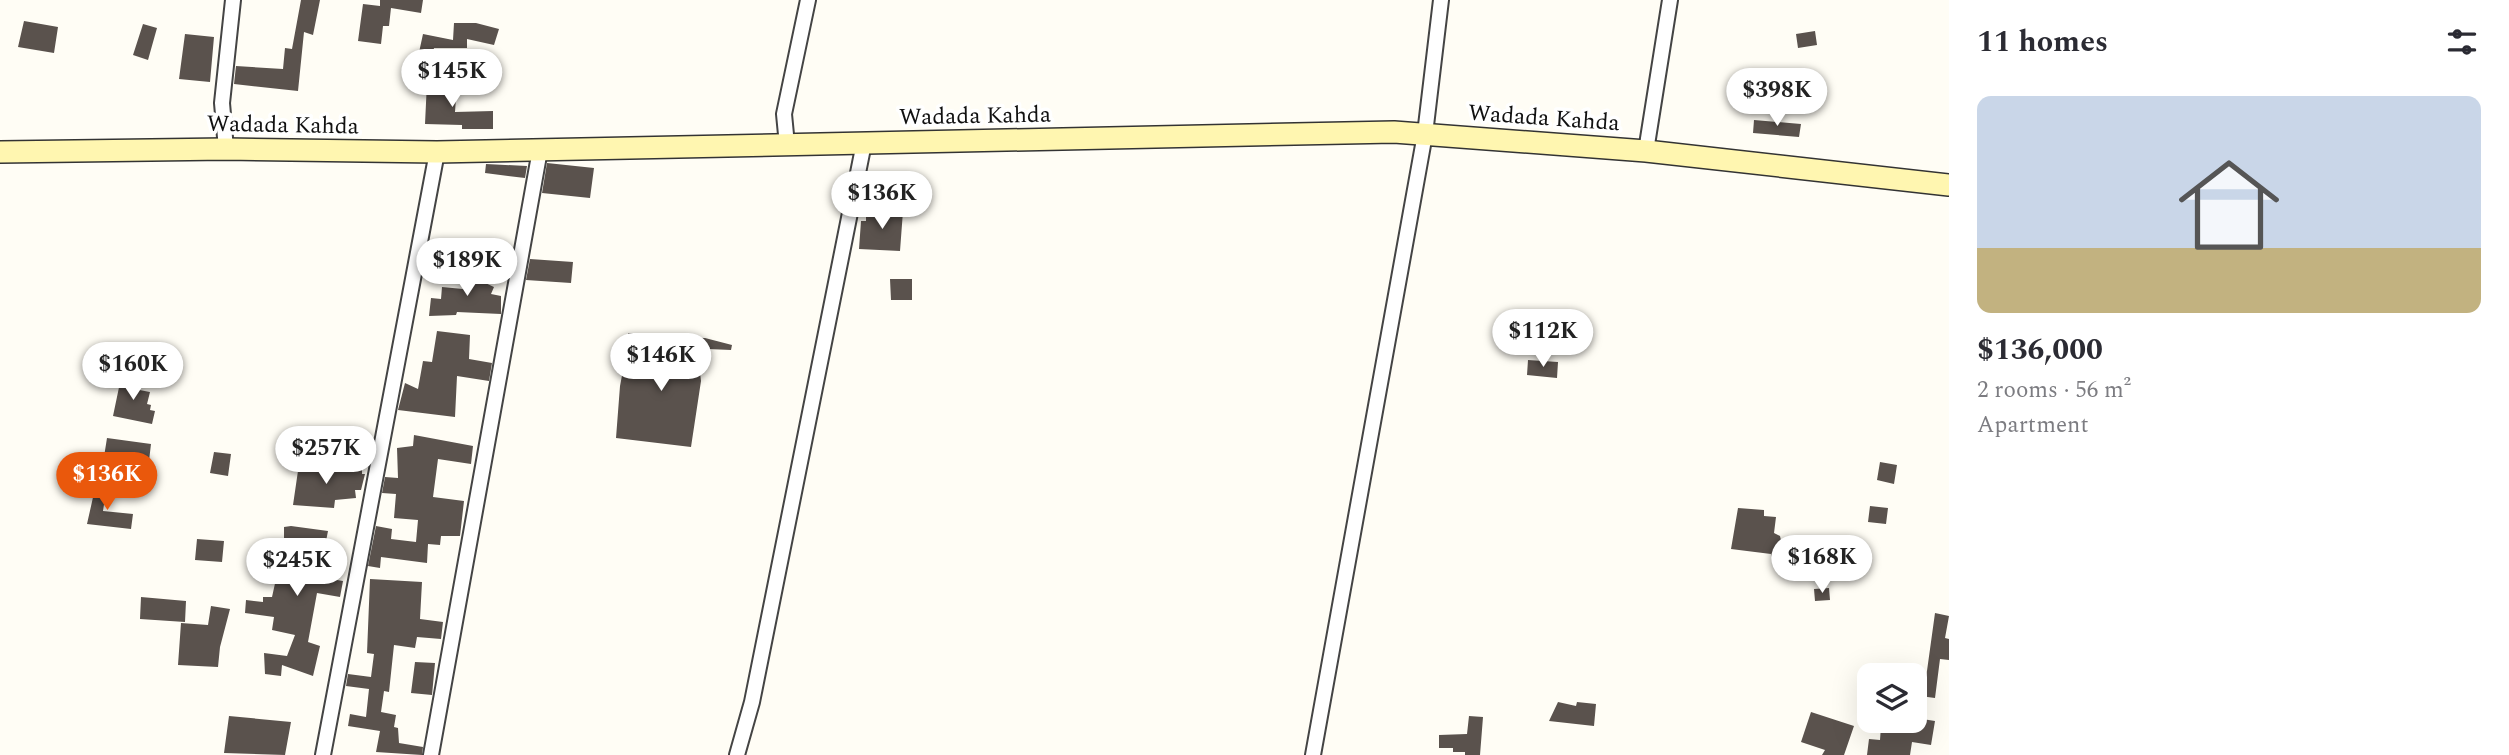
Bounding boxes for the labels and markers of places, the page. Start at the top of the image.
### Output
pin: $145K [403,50,501,109]
pin: $398K [1728,68,1826,128]
pin: $136K [833,172,931,231]
pin: $189K [418,238,516,298]
pin: $112K [1494,310,1592,369]
pin: $146K [612,334,710,393]
pin: $160K [84,342,182,402]
pin: $257K [277,426,375,486]
pin: $136K [58,452,156,512]
pin: $168K [1773,536,1871,595]
pin: $245K [248,538,346,598]

